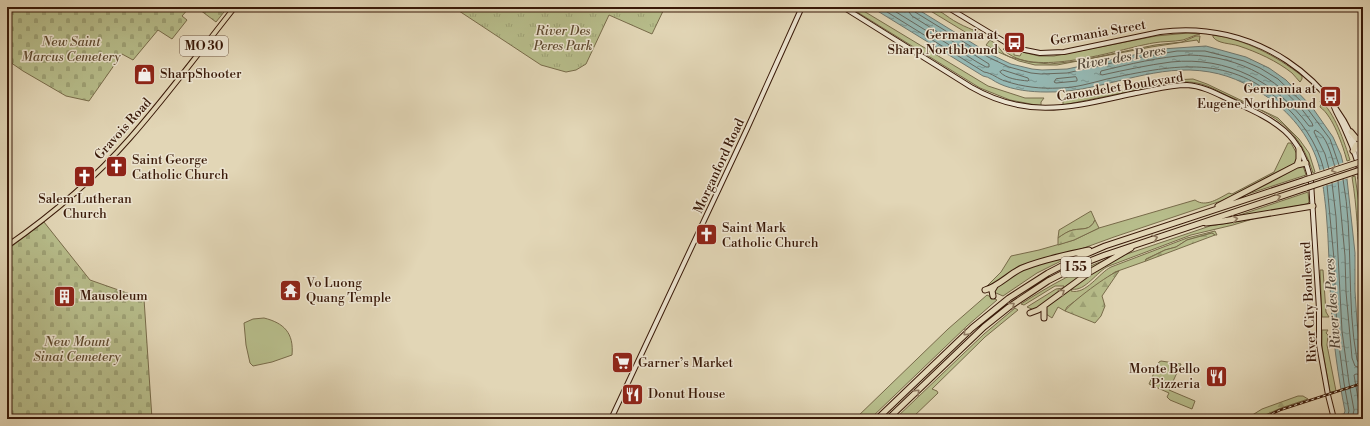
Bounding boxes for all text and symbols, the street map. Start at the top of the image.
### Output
street label: Germania Street [1049,17,1147,49]
park label: River Des Peres Park [533,23,593,54]
place label: Germania at Sharp Northbound [887,27,999,58]
bus stop icon: Germania at Sharp Northbound [1001,29,1027,55]
park label: New Saint Marcus Cemetery [21,34,121,65]
road number: MO 30 [180,36,228,56]
water label: River des Peres [1074,41,1167,75]
shop icon: SharpShooter [131,61,157,87]
place label: SharpShooter [160,66,242,82]
street label: Carondelet Boulevard [1056,69,1185,105]
place label: Germania at Eugene Northbound [1197,81,1317,112]
bus stop icon: Germania at Eugene Northbound [1318,83,1344,109]
street label: Gravois Road [91,94,155,163]
street label: Morganford Road [690,115,748,216]
place label: Saint George Catholic Church [132,152,229,183]
church icon: Saint George Catholic Church [104,154,130,180]
church icon: Salem Lutheran Church [72,164,98,190]
one-way arrow [1331,166,1338,174]
place label: Salem Lutheran Church [38,191,132,222]
one-way arrow [1275,193,1282,202]
one-way arrow [1232,215,1239,224]
place label: Saint Mark Catholic Church [722,220,819,251]
church icon: Saint Mark Catholic Church [694,222,720,248]
one-way arrow [1151,234,1158,243]
street label: River City Boulevard [1298,240,1320,363]
road number: I 55 [1061,257,1091,277]
water label: River des Peres [1321,258,1345,351]
place label: Vo Luong Quang Temple [305,275,392,306]
temple icon: Vo Luong Quang Temple [277,277,303,303]
building icon: Mausoleum [52,283,78,309]
place label: Mausoleum [80,288,148,304]
one-way arrow [1058,290,1065,297]
one-way arrow [1008,302,1015,309]
one-way arrow [964,329,971,336]
park label: New Mount Sinai Cemetery [33,334,121,365]
supermarket icon: Garner’s Market [609,350,635,376]
place label: Garner’s Market [638,355,733,371]
place label: Monte Bello Pizzeria [1129,361,1200,392]
restaurant icon: Monte Bello Pizzeria [1203,363,1229,389]
restaurant icon: Donut House [620,381,646,407]
place label: Donut House [648,386,726,402]
one-way arrow [912,390,919,397]

